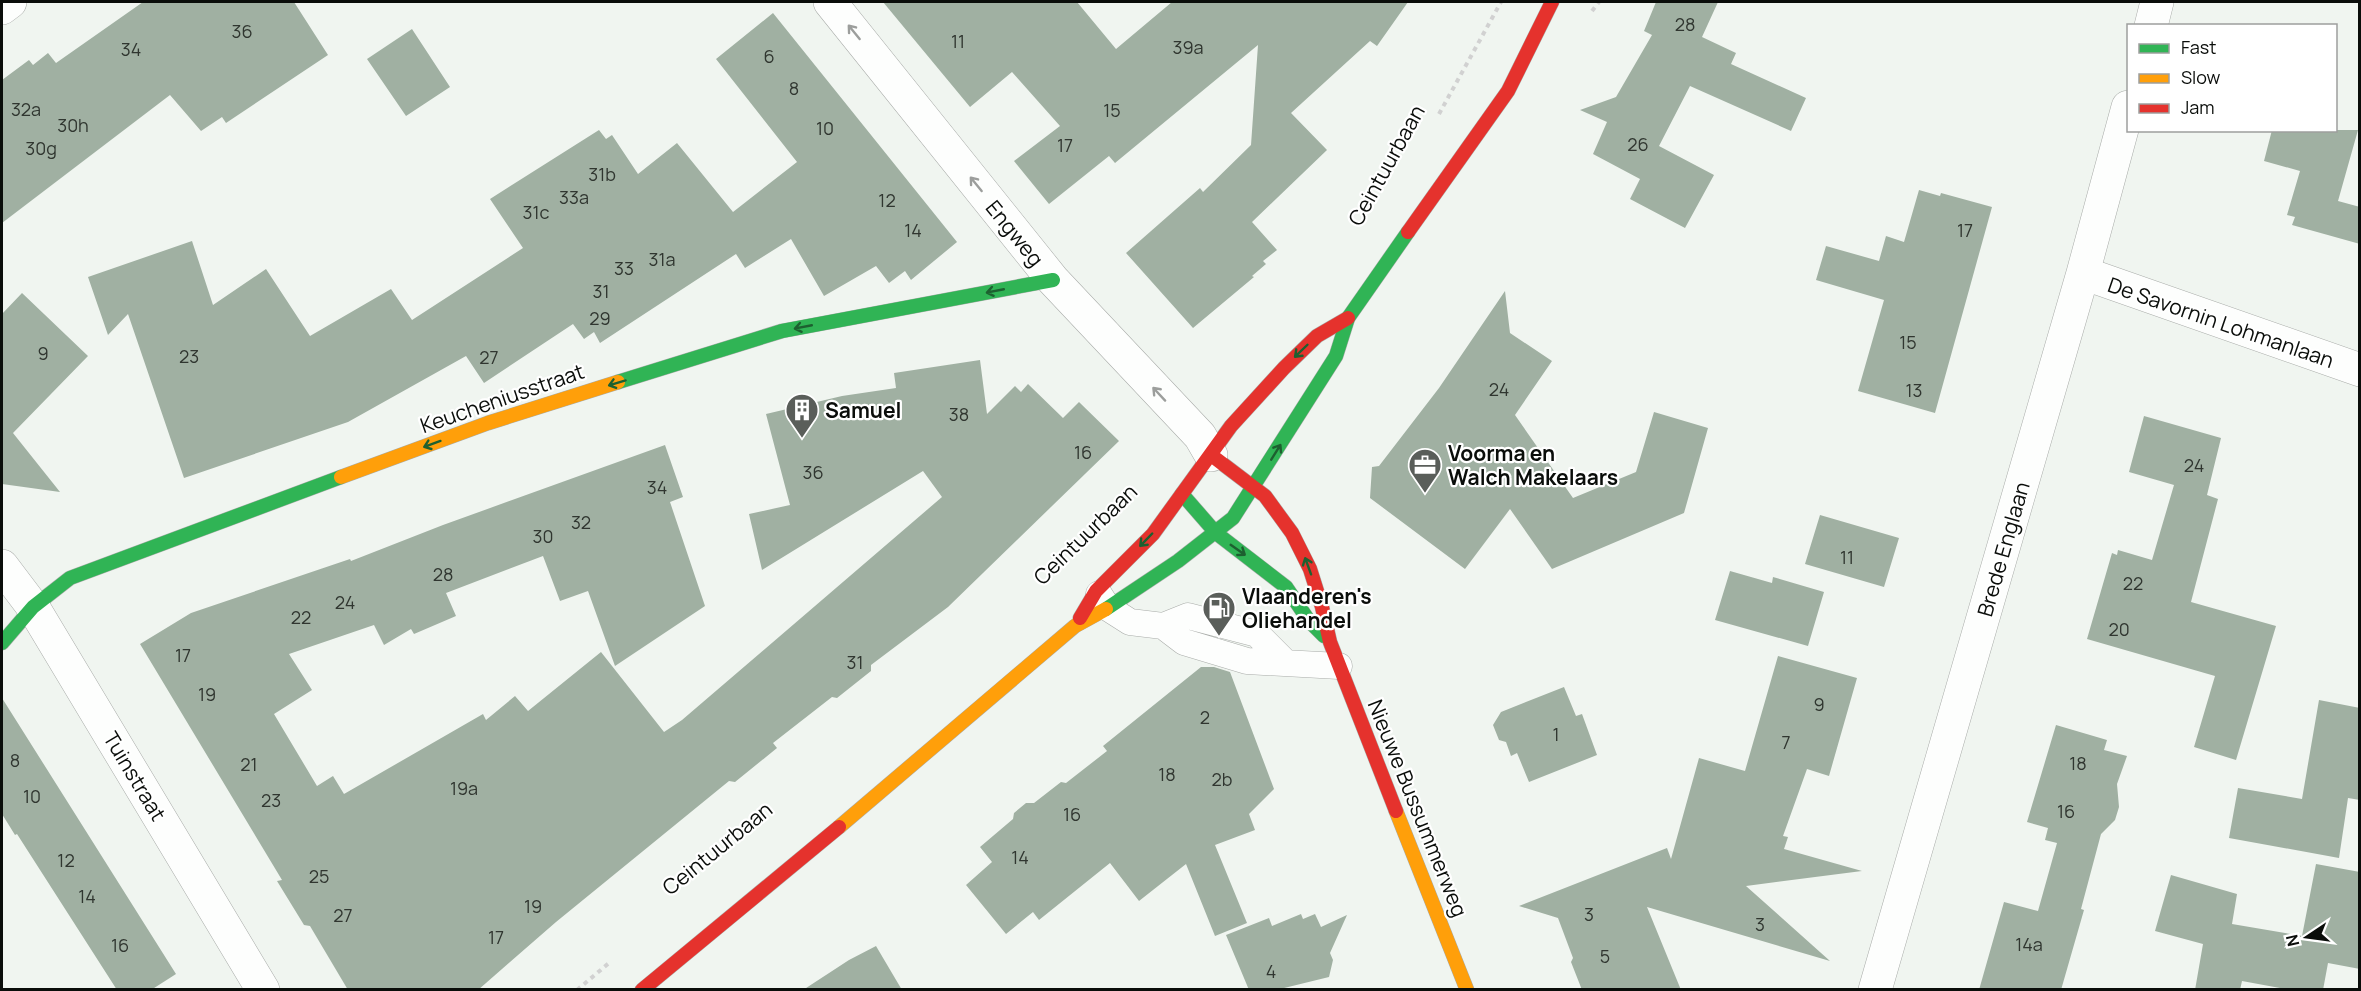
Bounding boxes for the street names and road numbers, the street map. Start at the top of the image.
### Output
street label: Ceintuurbaan [1341,100,1431,230]
street label: Engweg [980,194,1050,272]
street label: De Savornin Lohmanlaan [2104,270,2338,374]
street label: Keucheniusstraat [416,357,588,439]
street label: Ceintuurbaan [1027,477,1143,591]
street label: Brede Englaan [1970,478,2036,620]
street label: Nieuwe Bussummerweg [1362,695,1474,921]
street label: Tuinstraat [97,726,173,826]
street label: Ceintuurbaan [656,795,778,901]

